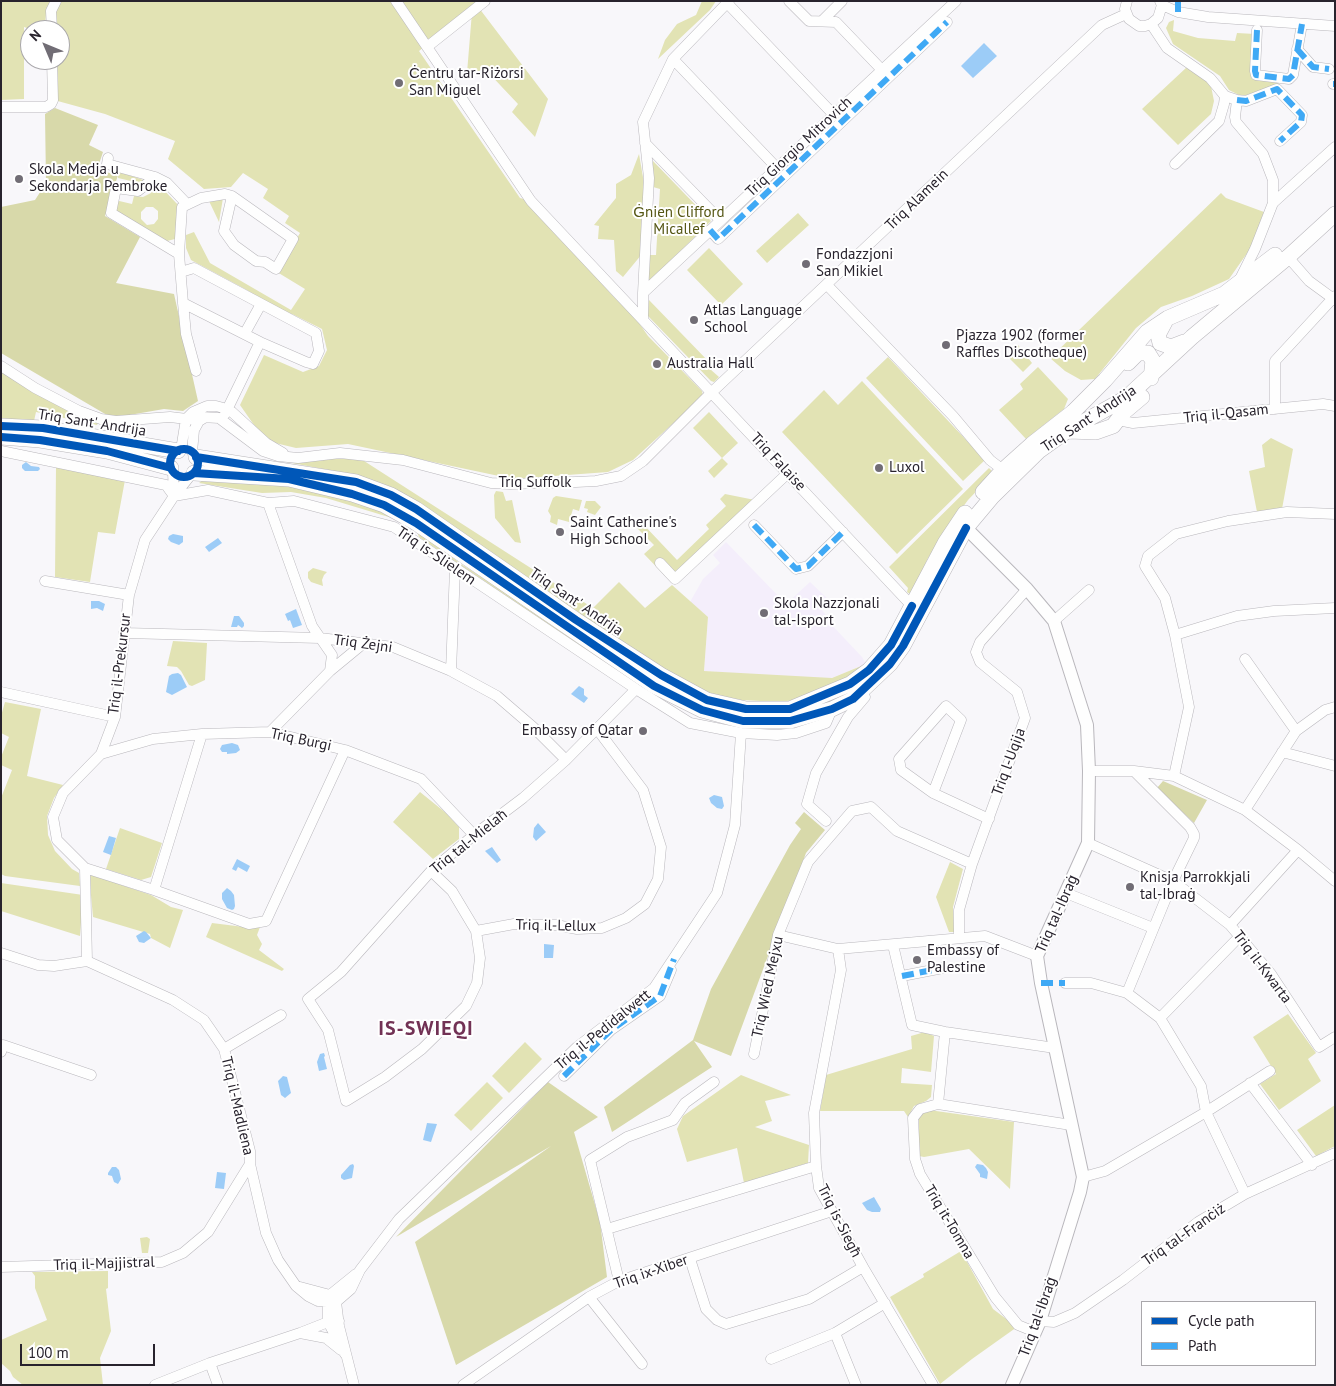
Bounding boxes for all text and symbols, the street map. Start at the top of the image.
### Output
north arrow [20,20,70,70]
text: N [25,25,45,45]
place label: Ċentru tar-Riżorsi San Miguel [409,65,524,100]
marker: Ċentru tar-Riżorsi San Miguel [393,77,405,89]
street label: Triq Giorgio Mitrovich [742,93,856,201]
place label: Skola Medja u Sekondarja Pembroke [29,161,167,196]
street label: Triq Alamein [882,166,952,234]
marker: Skola Medja u Sekondarja Pembroke [13,173,25,185]
park label: Ġnien Clifford Micallef [633,204,725,239]
place label: Fondazzjoni San Mikiel [816,246,893,281]
marker: Fondazzjoni San Mikiel [800,258,812,270]
place label: Atlas Language School [704,302,802,337]
marker: Atlas Language School [688,314,700,326]
place label: Pjazza 1902 (former Raffles Discotheque) [956,327,1087,362]
marker: Pjazza 1902 (former Raffles Discotheque) [940,339,952,351]
place label: Australia Hall [667,355,754,373]
marker: Australia Hall [651,358,663,370]
street label: Triq Sant' Andrija [1038,382,1140,456]
street label: Triq il-Qasam [1183,401,1269,427]
street label: Triq Sant' Andrija [37,406,147,440]
street label: Triq Falaise [747,429,809,495]
place label: Luxol [889,459,924,477]
marker: Luxol [873,462,885,474]
street label: Triq Suffolk [499,474,571,492]
place label: Saint Catherine's High School [570,514,677,549]
street label: Triq is-Slielem [393,523,479,589]
marker: Saint Catherine's High School [554,526,566,538]
street label: Triq Sant' Andrija [526,564,626,640]
place label: Skola Nazzjonali tal-Isport [774,595,880,630]
marker: Skola Nazzjonali tal-Isport [758,607,770,619]
street label: Triq il-Prekursur [105,612,135,716]
street label: Triq Żejni [332,631,394,657]
place label: Embassy of Qatar [522,722,633,740]
street label: Triq Burgi [269,725,333,755]
marker: Embassy of Qatar [637,725,649,737]
street label: Triq l-Uqija [988,726,1030,798]
street label: Triq tal-Mielaħ [427,805,511,879]
place label: Knisja Parrokkjali tal-Ibraġ [1140,869,1250,904]
street label: Triq tal-Ibraġ [1032,872,1082,956]
marker: Knisja Parrokkjali tal-Ibraġ [1124,881,1136,893]
street label: Triq il-Lellux [515,916,597,936]
street label: Triq il-Kwarta [1229,927,1295,1007]
street label: Triq Wied Mejxu [748,935,788,1039]
place label: Embassy of Palestine [927,942,999,977]
marker: Embassy of Palestine [911,954,923,966]
street label: Triq il-Pedidalwett [552,986,654,1074]
district label: IS-SWIEQI [377,1017,475,1041]
street label: Triq il-Madliena [217,1055,257,1157]
street label: Triq is-Siegħ [813,1182,865,1260]
street label: Triq it-Tomna [920,1182,978,1262]
street label: Triq tal-Franċiż [1139,1200,1229,1270]
street label: Triq ix-Xiber [612,1251,690,1293]
street label: Triq il-Majjistral [53,1253,155,1275]
street label: Triq tal-Ibraġ [1015,1275,1061,1359]
legend [1141,1301,1316,1366]
text: Cycle path [1188,1311,1254,1330]
scale bar [22,1334,158,1366]
text: Path [1188,1336,1217,1355]
text: 100 m [28,1343,69,1362]

